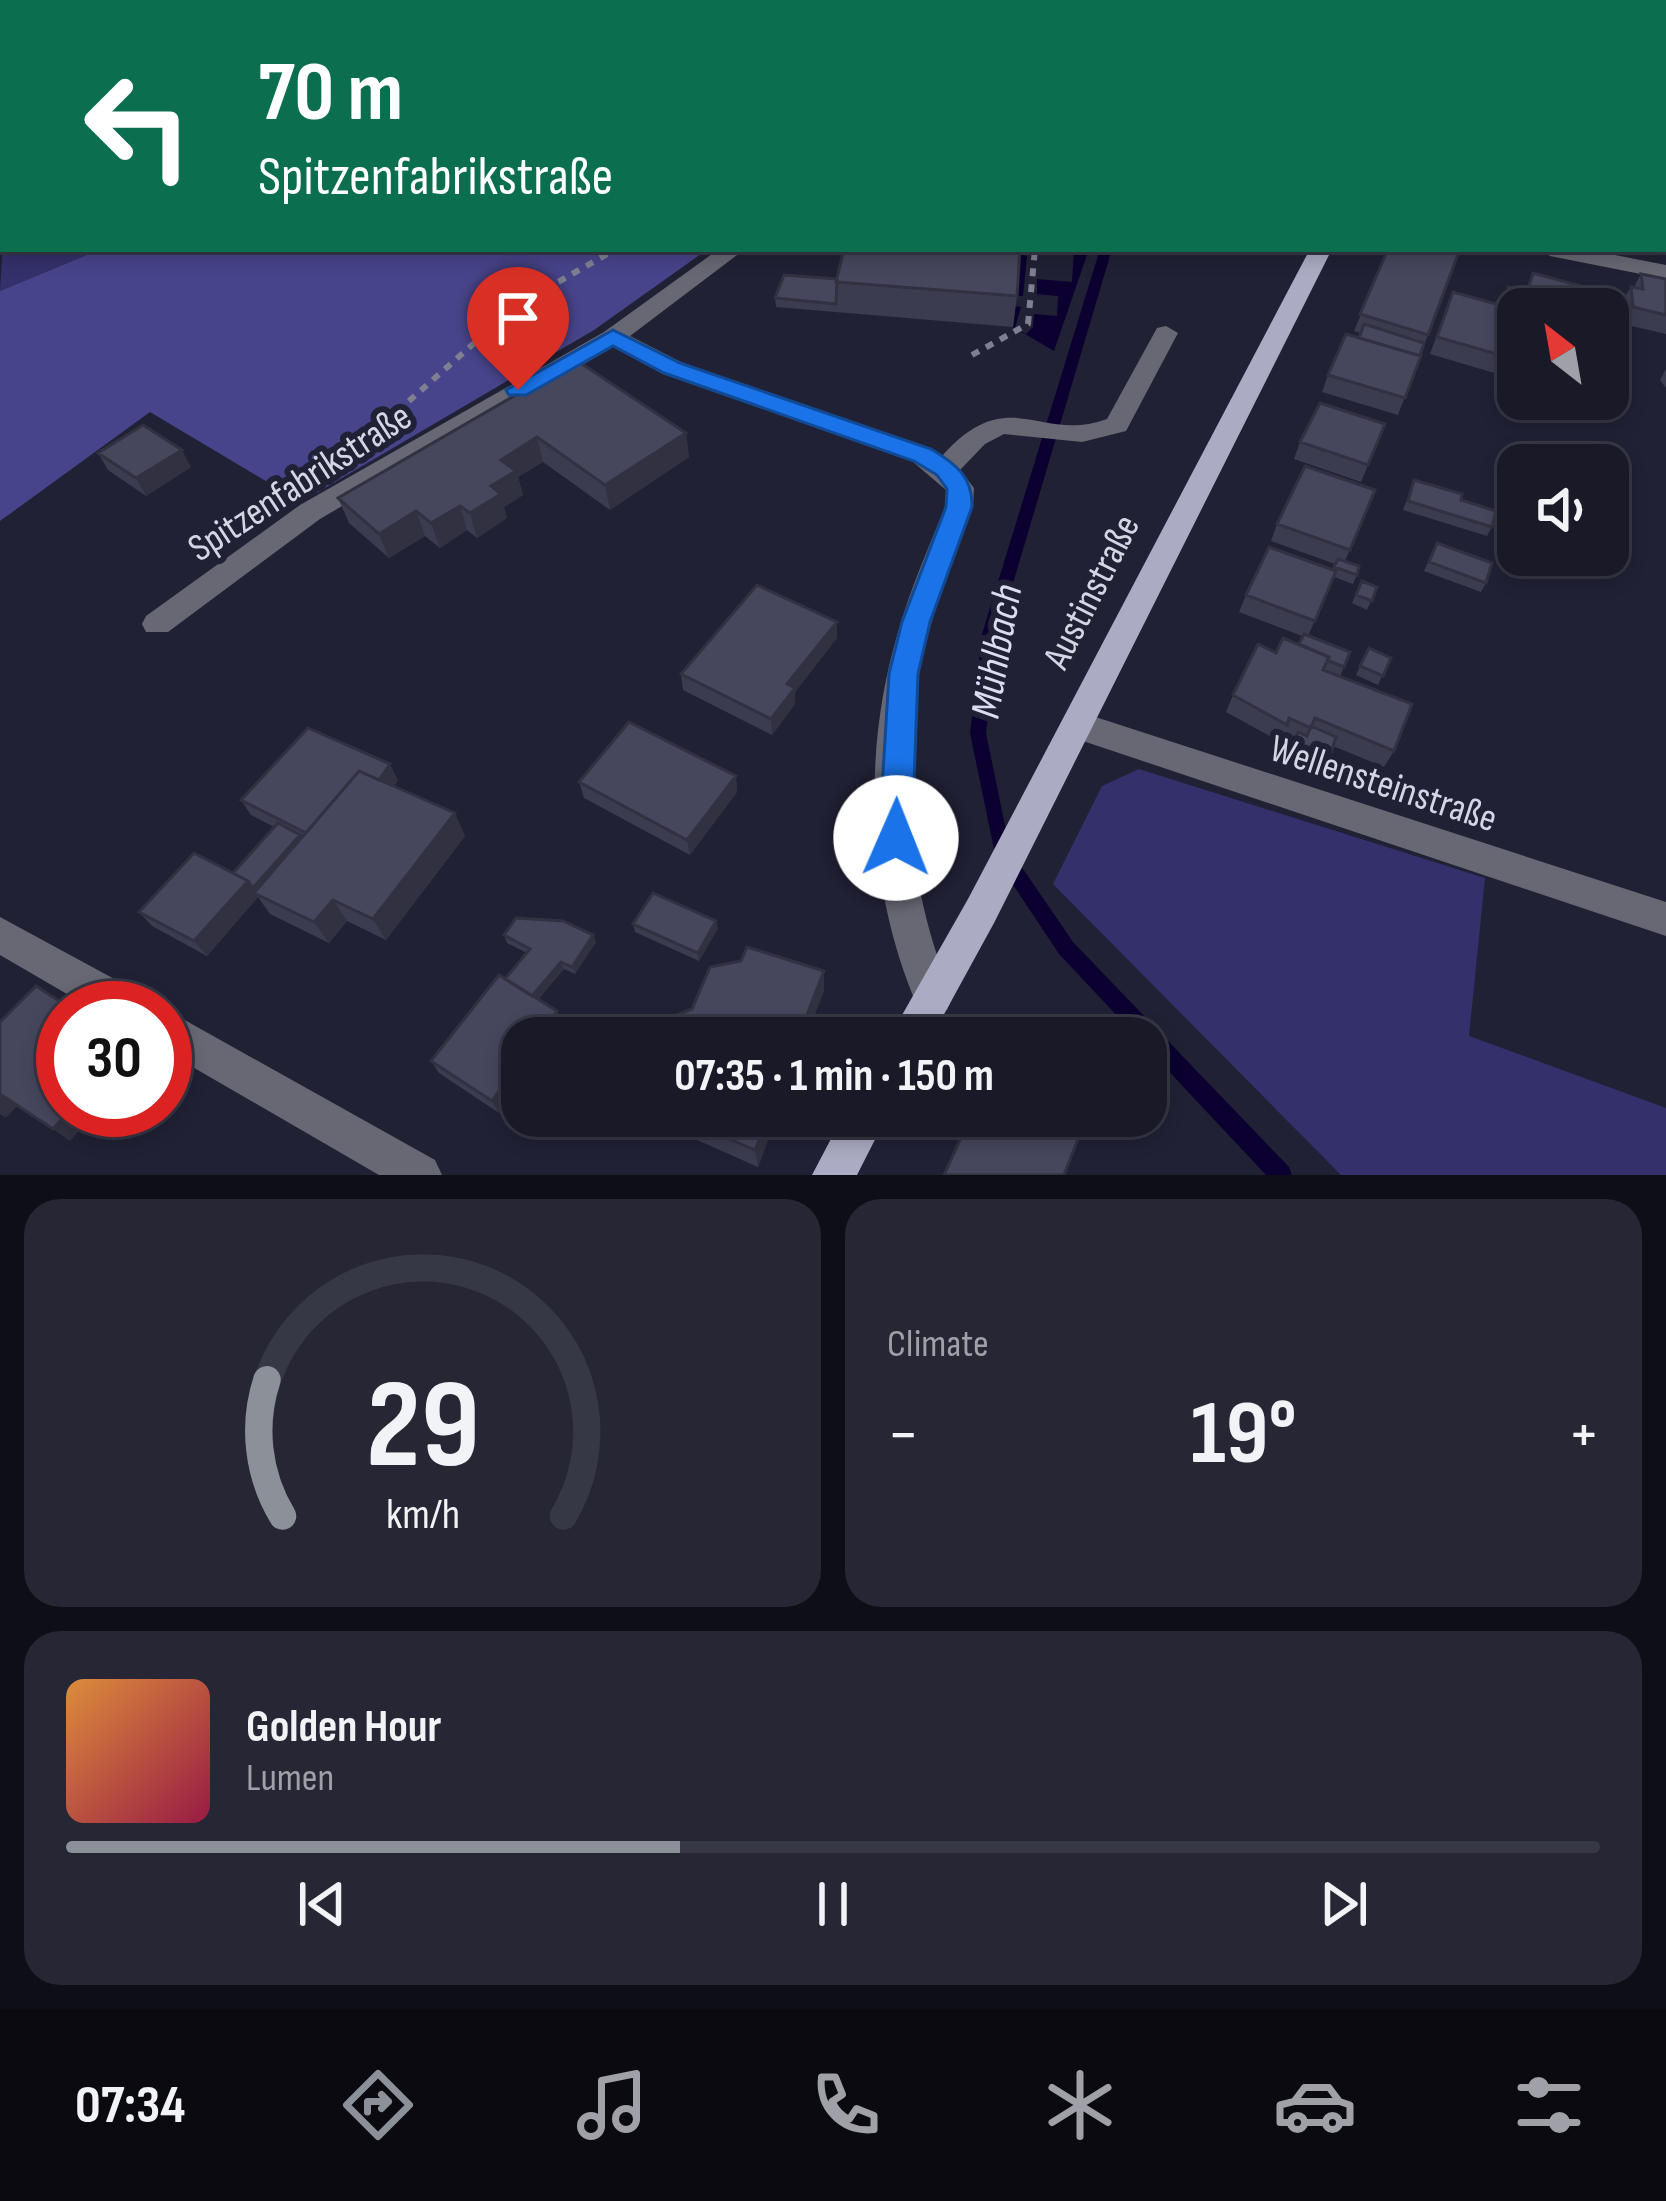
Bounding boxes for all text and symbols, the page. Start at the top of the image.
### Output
text: 70 m [258,43,403,144]
icon: left [60,48,216,204]
text: Spitzenfabrikstraße [258,145,613,210]
pin [467,267,569,390]
icon: arrive [485,285,551,351]
north arrow [1497,288,1629,420]
map controls [1497,288,1629,576]
street label: Spitzenfabrikstraße [180,394,421,573]
button: sound [1497,444,1629,576]
street label: Austinstraße [1033,507,1151,678]
water label: Mühlbach [961,581,1034,722]
street label: Wellensteinstraße [1264,726,1503,843]
position arrow [833,775,959,901]
speed limit sign: 30 [36,981,192,1137]
text: 07:35 · 1 min · 150 m [674,1049,994,1104]
text: Climate [887,1321,989,1368]
text: 29 [366,1353,479,1502]
text: 19° [1190,1381,1297,1489]
text: − [887,1396,919,1475]
text: + [1568,1396,1600,1475]
text: km/h [385,1489,460,1541]
text: Golden Hour [246,1700,441,1755]
text: Lumen [246,1755,334,1802]
icon: previous [289,1871,355,1937]
icon: pause [800,1871,866,1937]
icon: next [1311,1871,1377,1937]
icon: directions [336,2063,420,2147]
icon: music [570,2063,654,2147]
icon: phone [804,2063,888,2147]
icon: climate [1038,2063,1122,2147]
icon: car [1273,2063,1357,2147]
icon: filters [1507,2063,1591,2147]
text: 07:34 [75,2073,185,2138]

